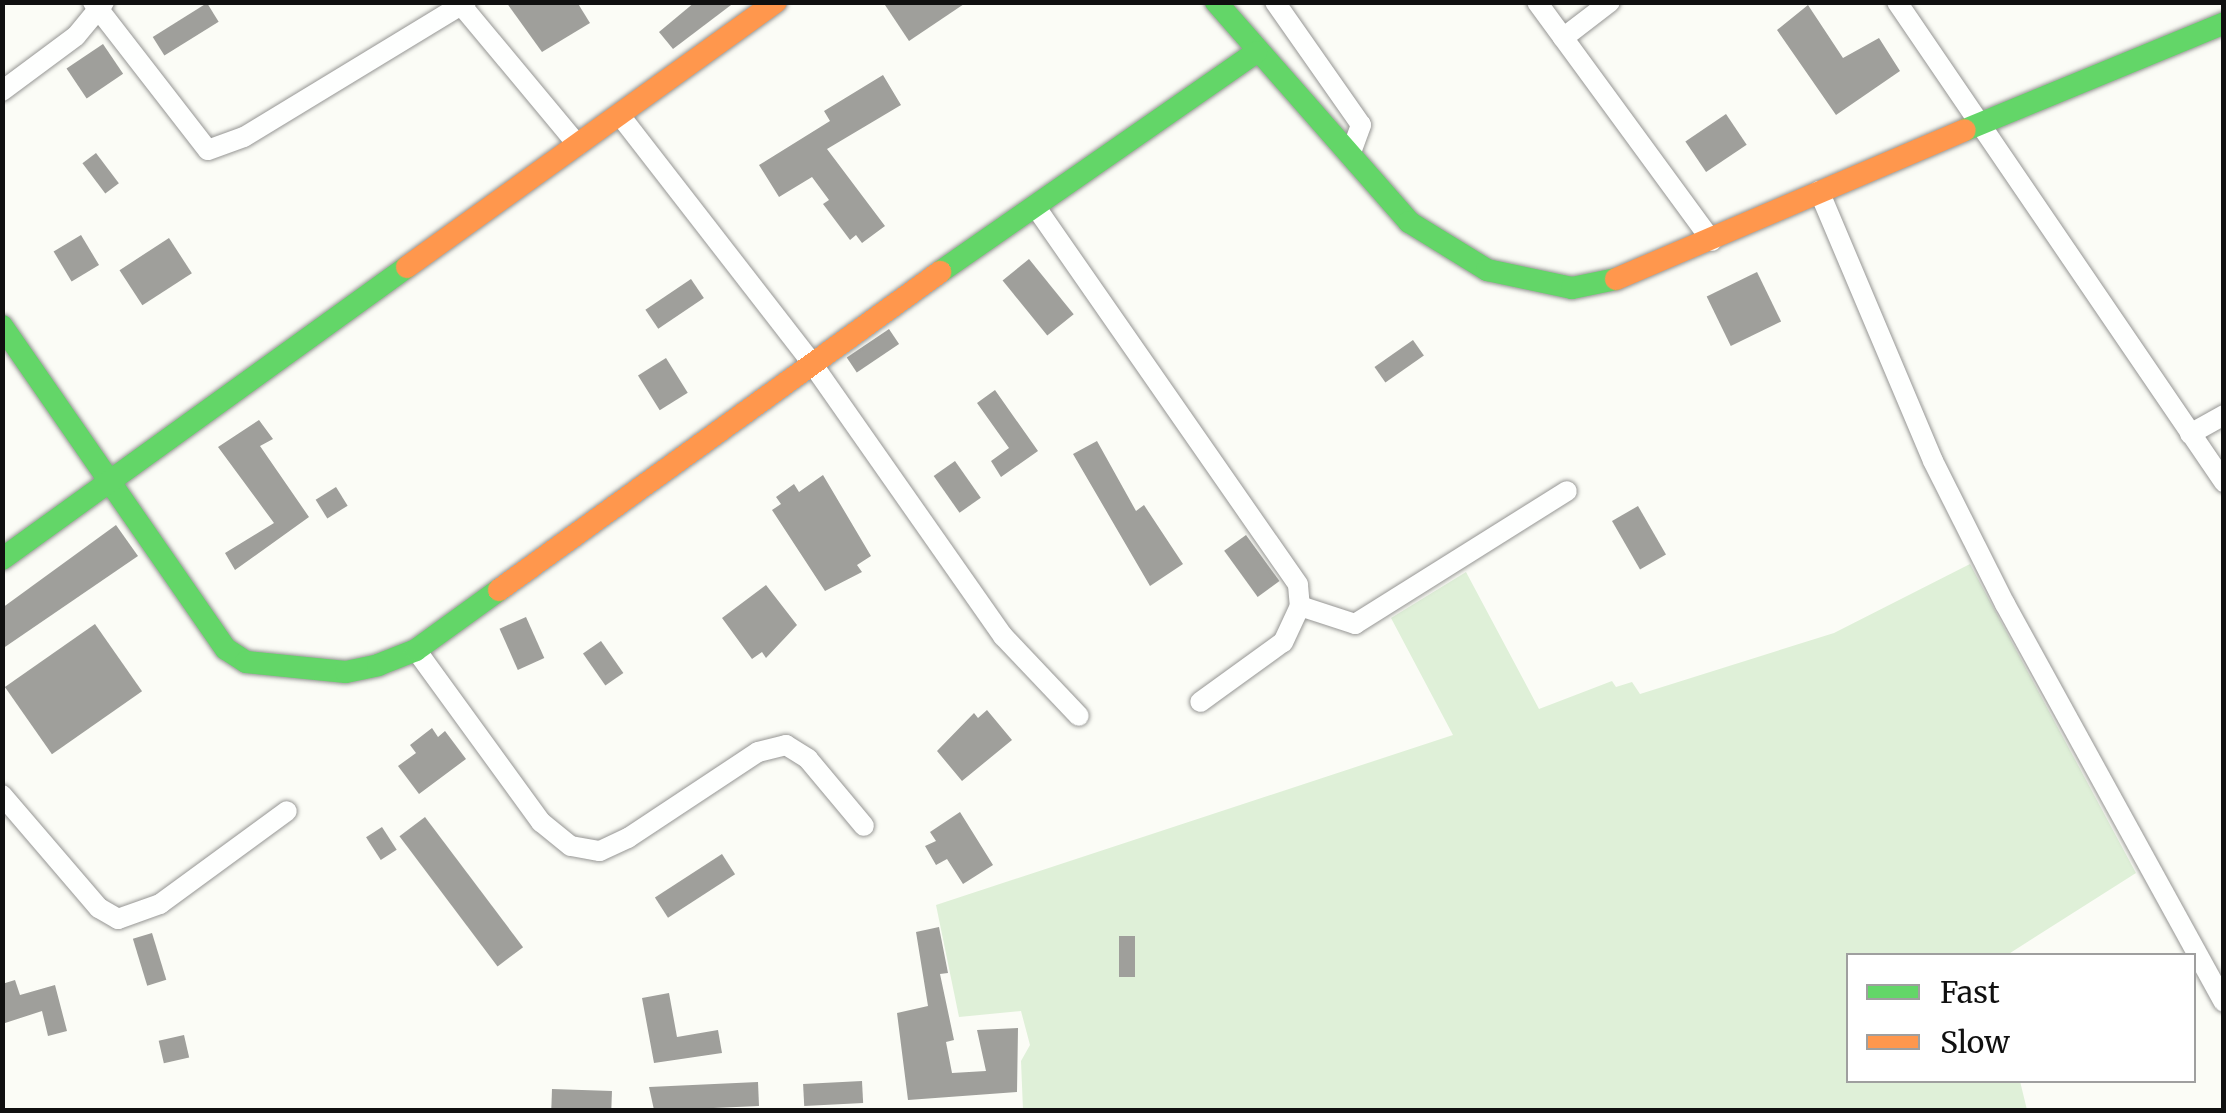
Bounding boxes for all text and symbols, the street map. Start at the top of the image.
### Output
legend [1846,953,2196,1083]
text: Fast [1940,973,2000,1011]
text: Slow [1940,1023,2010,1061]

